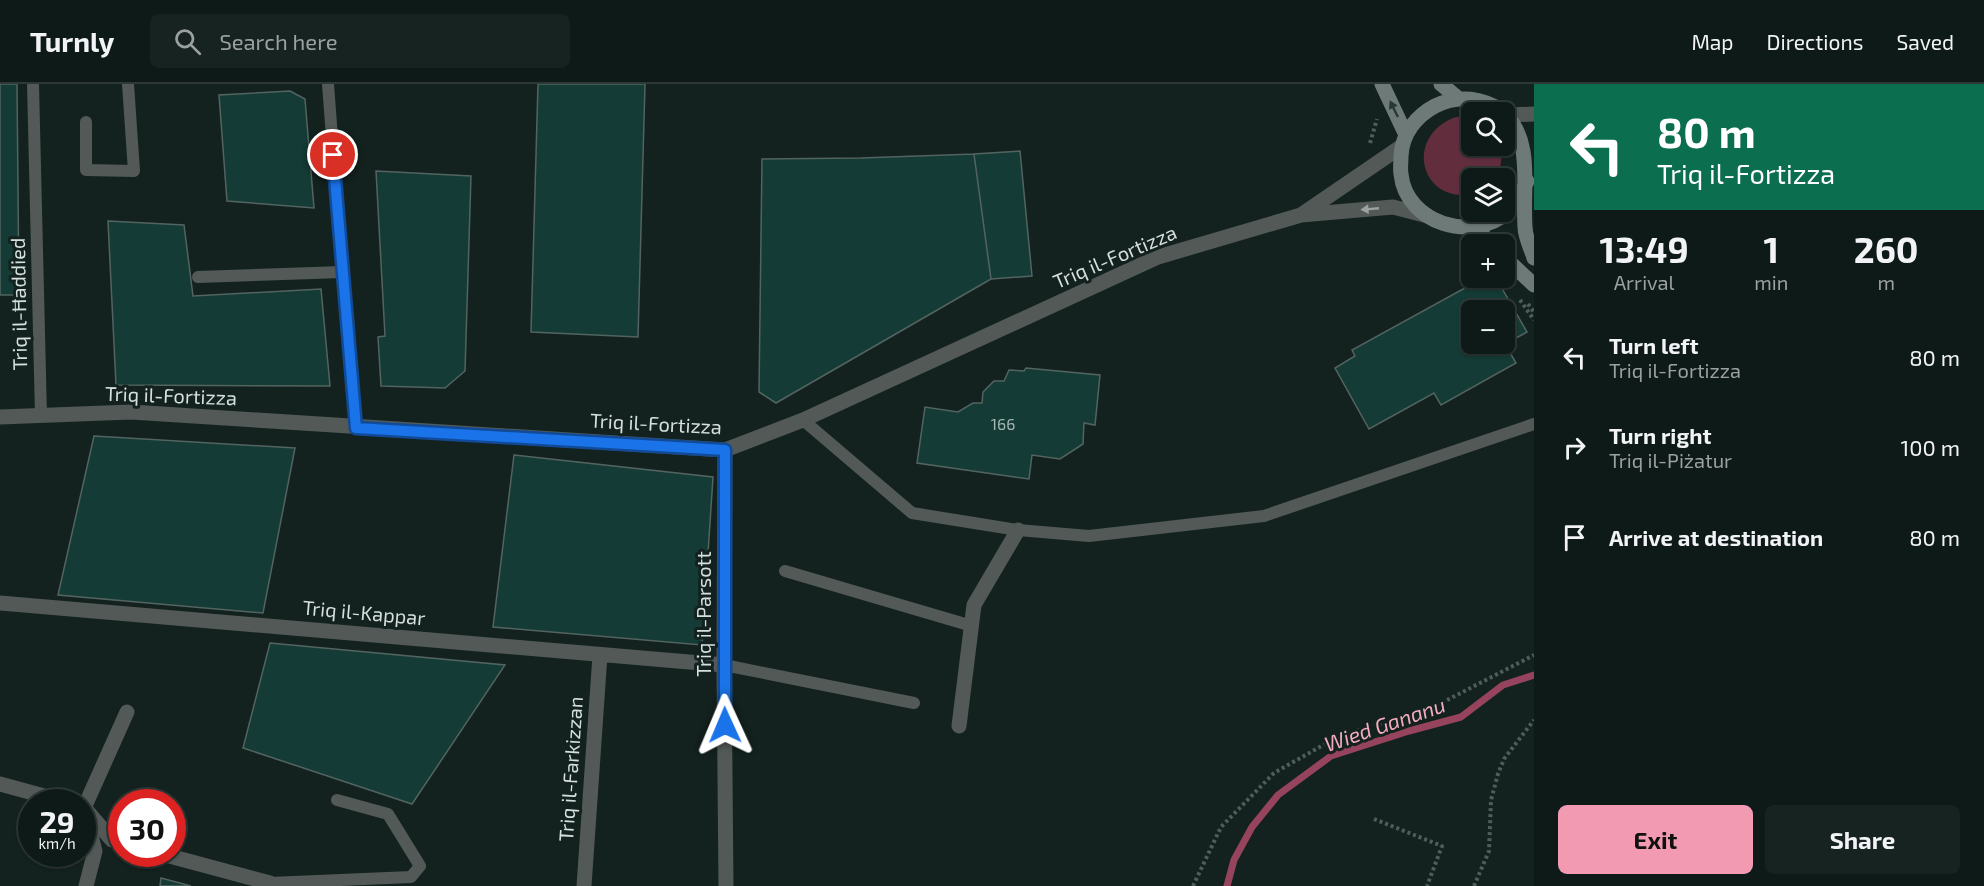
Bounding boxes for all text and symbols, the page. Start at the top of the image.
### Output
search box [150,14,570,68]
text: Turnly [30,24,114,58]
icon: search [171,25,204,58]
text: Search here [219,28,338,54]
text: Map [1691,29,1734,54]
text: Directions [1767,29,1863,54]
text: Saved [1896,29,1954,54]
one-way arrow [1389,101,1398,118]
map controls [1461,102,1515,354]
button: search [1461,102,1515,156]
text: 80 m [1657,106,1756,156]
icon: left [1558,108,1636,186]
pin [307,129,358,180]
icon: arrive [316,138,349,171]
text: Triq il-Fortizza [1657,157,1835,189]
button: layers [1461,168,1515,222]
one-way arrow [1361,205,1380,214]
street label: Triq il-Fortizza [1049,219,1180,293]
text: 13:49 [1599,227,1689,270]
text: 1 [1763,227,1779,270]
text: 260 [1854,227,1919,270]
button: + [1461,234,1515,288]
street label: Triq il-Ħaddied [5,237,31,371]
text: Arrival [1614,270,1675,294]
text: min [1754,270,1788,294]
text: m [1877,270,1895,294]
button: − [1461,300,1515,354]
text: Turn left [1609,332,1698,358]
icon: left [1558,341,1591,374]
text: 80 m [1909,344,1960,370]
text: Triq il-Fortizza [1609,358,1741,382]
street label: Triq il-Fortizza [105,381,237,409]
street label: Triq il-Fortizza [590,408,723,438]
house number: 166 [991,414,1015,433]
text: Turn right [1609,422,1711,448]
icon: right [1558,431,1591,464]
text: 100 m [1901,434,1960,460]
text: Triq il-Piżatur [1609,448,1732,472]
icon: arrive [1558,521,1591,554]
text: Arrive at destination [1609,524,1823,550]
text: 80 m [1909,524,1960,550]
street label: Triq il-Parsott [691,551,715,677]
street label: Triq il-Kappar [302,595,426,629]
water label: Wied Gananu [1321,691,1448,756]
position arrow [693,693,757,757]
street label: Triq il-Farkizzan [553,695,587,842]
speed limit sign: 30 [108,789,186,867]
text: 29 [39,803,75,839]
button: Exit [1558,805,1753,874]
button: Share [1765,805,1960,874]
text: km/h [38,834,76,852]

